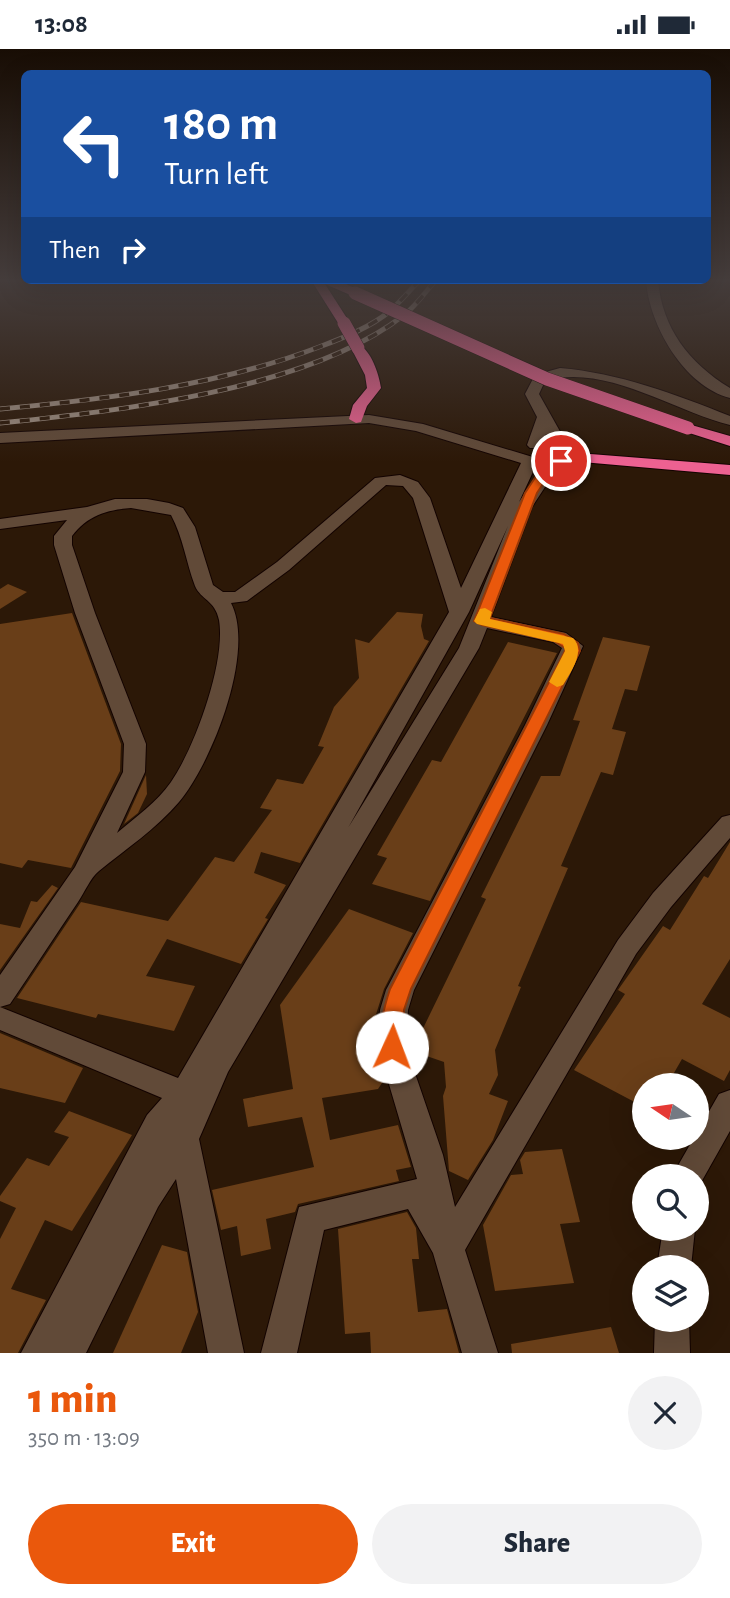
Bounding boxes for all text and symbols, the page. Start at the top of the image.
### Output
text: 13:08 [35,11,88,37]
icon: left [49,98,140,189]
text: 180 m [164,100,278,149]
text: Turn left [164,158,268,190]
icon: right [114,231,152,269]
text: Then [49,237,100,263]
pin [531,431,591,491]
icon: arrive [542,442,580,480]
position arrow [355,1010,429,1084]
north arrow [632,1073,709,1150]
map controls [632,1073,709,1332]
button: search [632,1164,709,1241]
button: layers [632,1255,709,1332]
button: close [628,1376,702,1450]
text: 1 min [28,1378,117,1420]
text: 350 m · 13:09 [28,1427,140,1450]
button: Exit [28,1504,358,1584]
button: Share [372,1504,702,1584]

